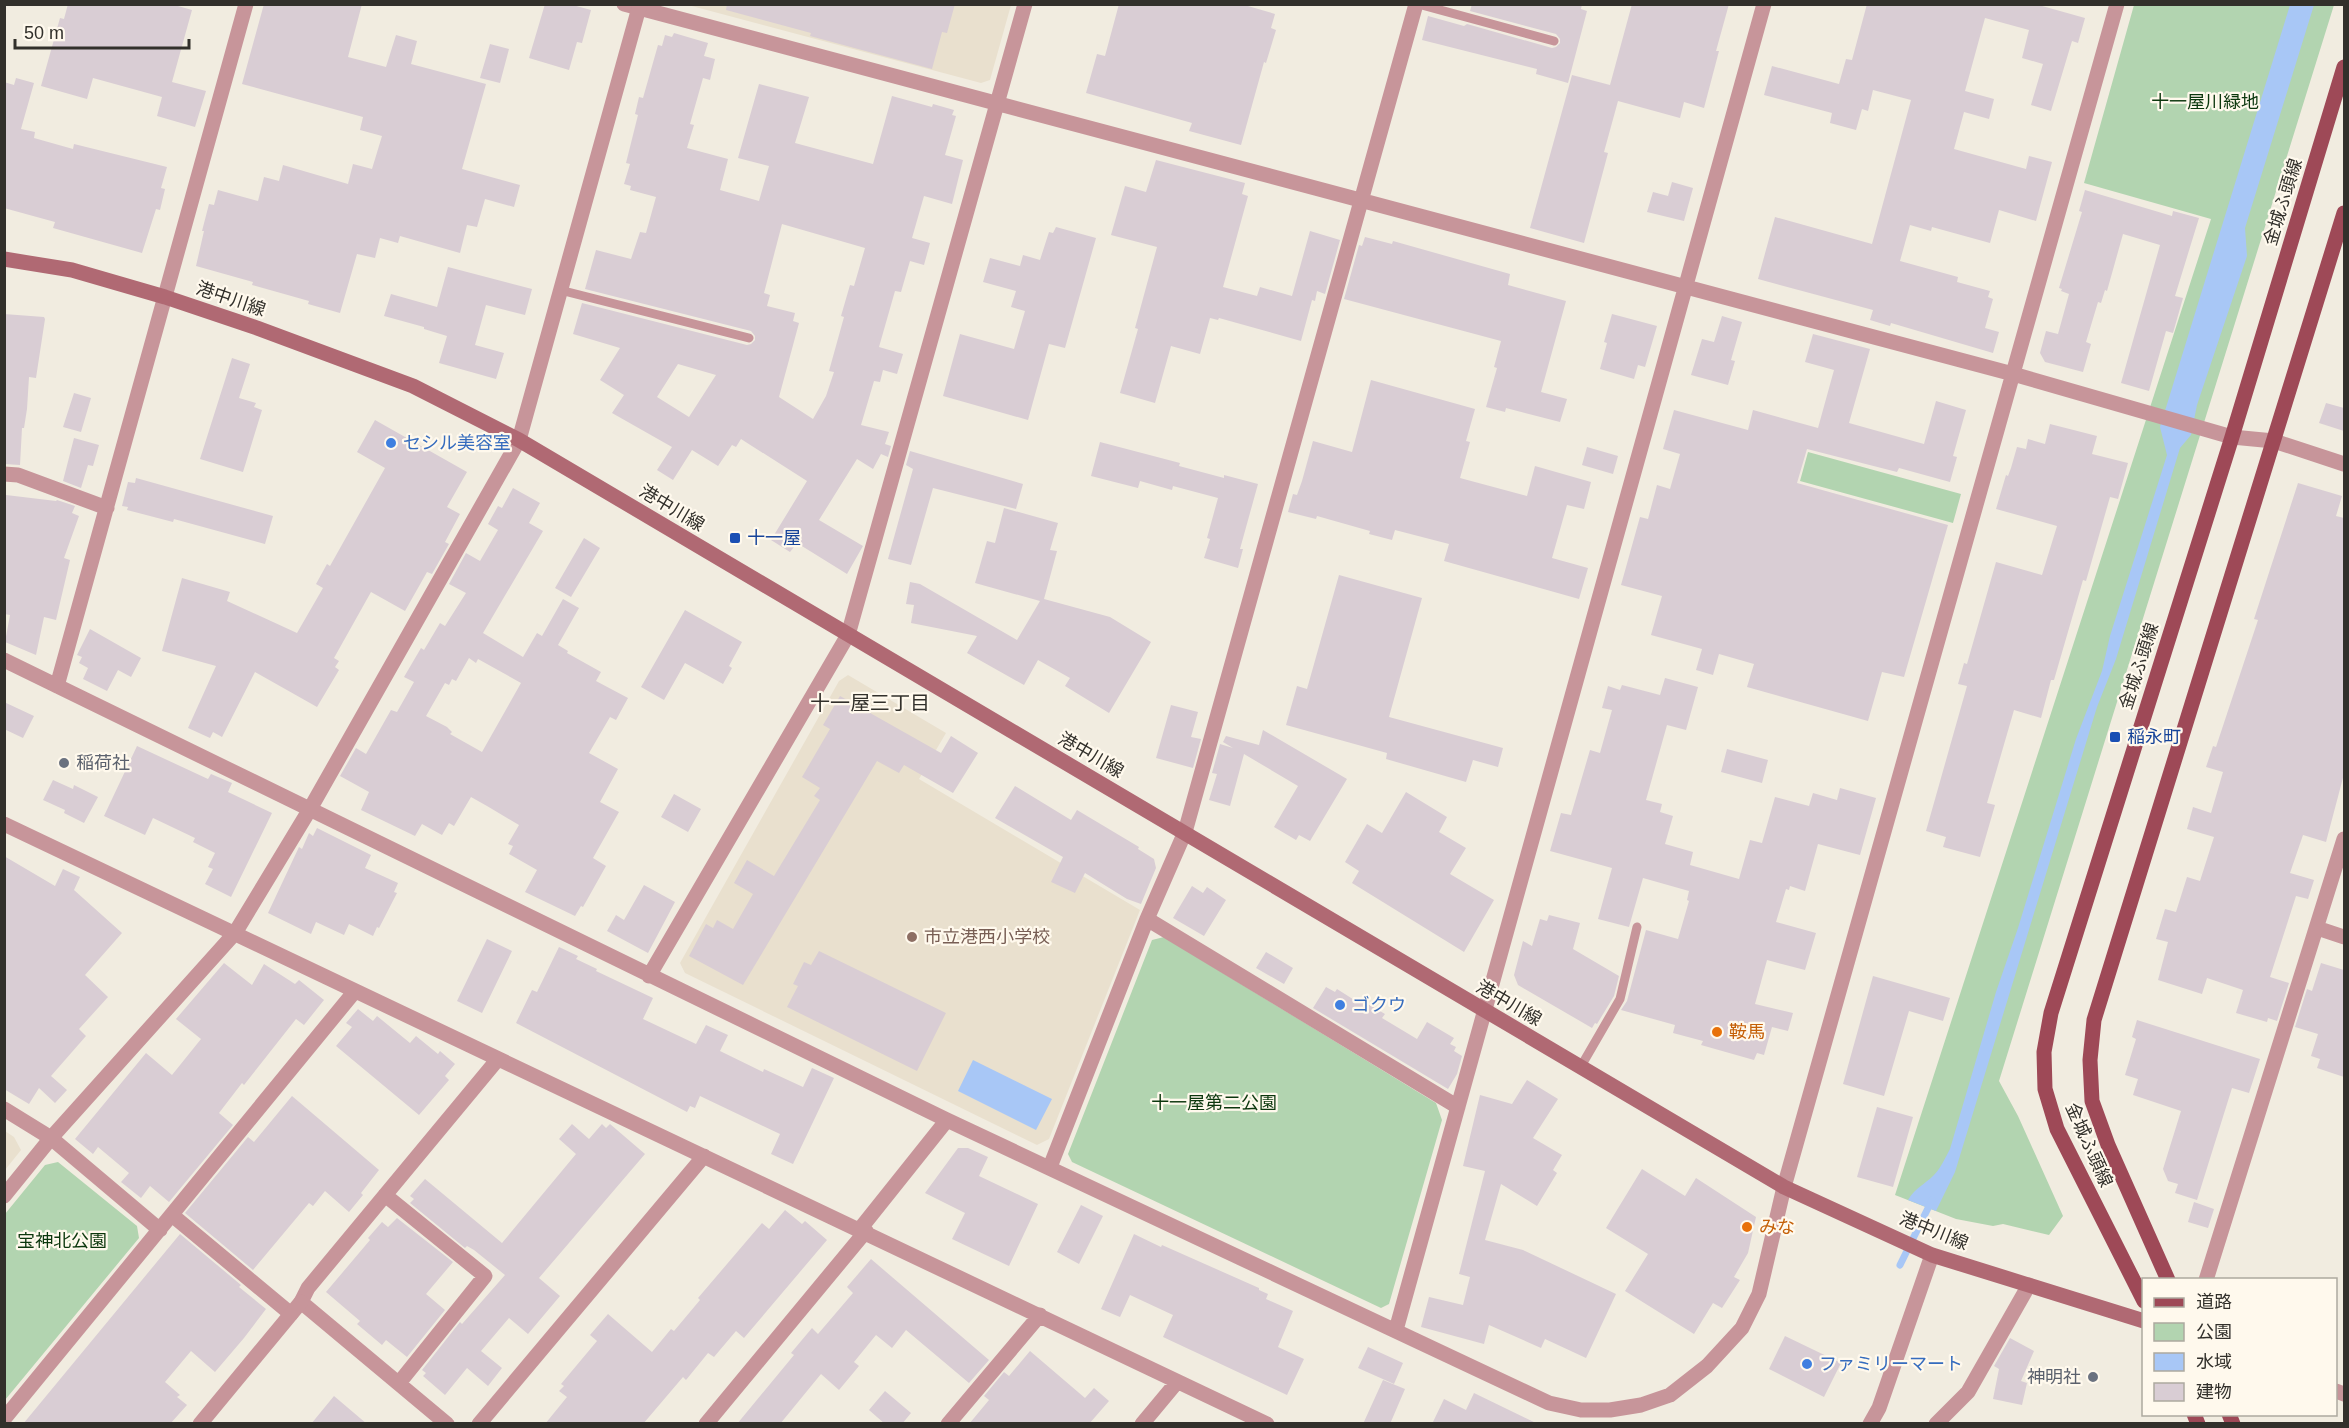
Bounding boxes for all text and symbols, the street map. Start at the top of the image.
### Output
scale bar [15,12,189,50]
text: 50 m [24,23,64,43]
park label: 十一屋川緑地 [2151,92,2259,112]
street label: 金城ふ頭線 [2260,156,2306,248]
street label: 港中川線 [194,278,268,320]
place label: セシル美容室 [403,433,511,453]
marker: セシル美容室 [384,436,398,450]
street label: 港中川線 [636,481,708,535]
place label: 十一屋 [747,528,801,548]
marker: 十一屋 [728,531,742,545]
street label: 金城ふ頭線 [2116,620,2162,712]
district label: 十一屋三丁目 [810,692,930,714]
place label: 稲永町 [2127,727,2181,747]
street label: 港中川線 [1055,728,1127,782]
marker: 稲永町 [2108,730,2122,744]
place label: 稲荷社 [76,753,130,773]
marker: 稲荷社 [57,756,71,770]
place label: 市立港西小学校 [924,927,1050,947]
marker: 市立港西小学校 [905,930,919,944]
street label: 港中川線 [1473,976,1545,1030]
place label: ゴクウ [1352,995,1406,1015]
marker: ゴクウ [1333,998,1347,1012]
place label: 鞍馬 [1729,1022,1765,1042]
marker: 鞍馬 [1710,1025,1724,1039]
park label: 十一屋第二公園 [1151,1093,1277,1113]
street label: 金城ふ頭線 [2062,1100,2116,1190]
street label: 港中川線 [1897,1208,1971,1254]
place label: みな [1759,1217,1795,1237]
marker: みな [1740,1220,1754,1234]
park label: 宝神北公園 [17,1231,107,1251]
legend [2142,1278,2337,1416]
text: 道路 [2196,1292,2232,1312]
text: 公園 [2196,1322,2232,1342]
text: 水域 [2196,1352,2232,1372]
place label: ファミリーマート [1819,1354,1963,1374]
marker: ファミリーマート [1800,1357,1814,1371]
place label: 神明社 [2027,1367,2081,1387]
marker: 神明社 [2086,1370,2100,1384]
text: 建物 [2196,1382,2232,1402]

